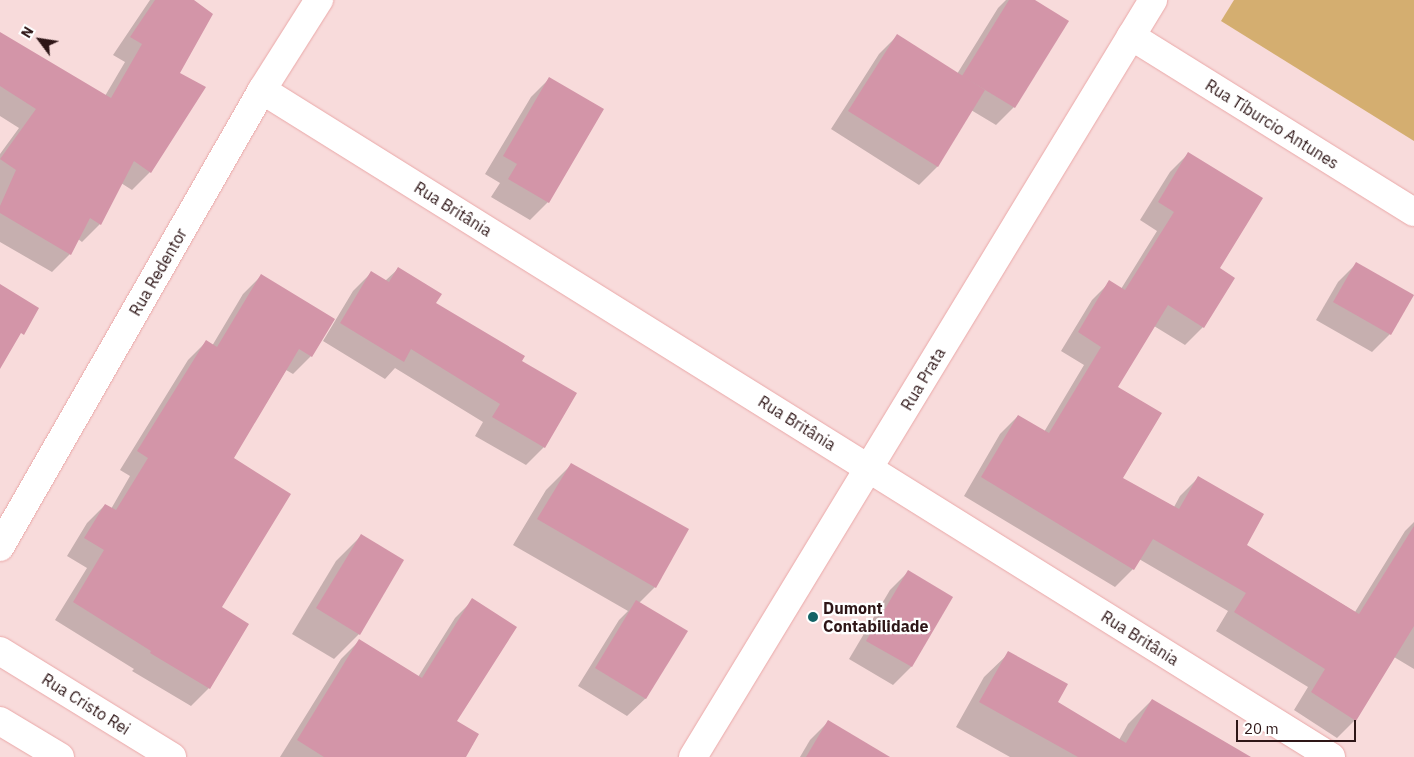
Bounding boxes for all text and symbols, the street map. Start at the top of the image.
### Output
north arrow [15,15,65,65]
text: N [17,23,37,41]
street label: Rua Tíburcio Antunes [1202,75,1342,173]
street label: Rua Britânia [411,178,495,240]
street label: Rua Redentor [125,225,191,319]
street label: Rua Prata [897,344,949,414]
street label: Rua Britânia [755,392,839,454]
place label: Dumont Contabilidade [823,598,928,636]
street label: Rua Britânia [1098,607,1182,669]
marker: Dumont Contabilidade [807,611,819,623]
street label: Rua Cristo Rei [38,669,134,739]
scale bar [1239,710,1359,742]
text: 20 m [1244,719,1279,738]

